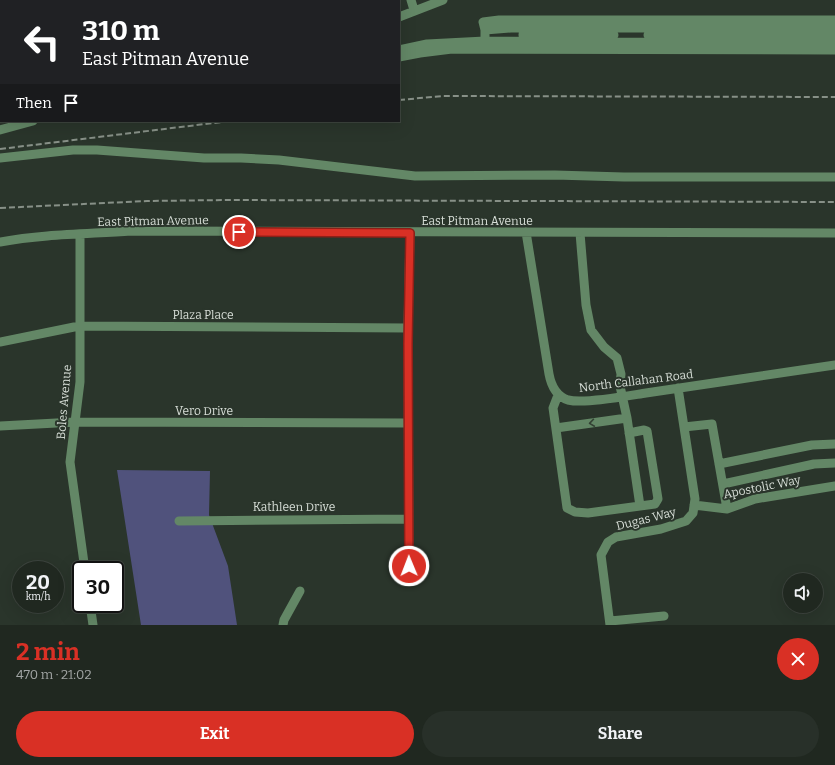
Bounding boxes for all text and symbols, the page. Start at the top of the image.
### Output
text: 310 m [82,14,160,47]
icon: left [16,16,68,68]
text: East Pitman Avenue [82,48,249,70]
icon: arrive [60,92,82,114]
text: Then [16,94,52,112]
street label: East Pitman Avenue [97,213,209,229]
street label: East Pitman Avenue [421,214,533,228]
pin [222,215,256,249]
icon: arrive [228,221,250,243]
street label: Plaza Place [173,308,233,322]
street label: Boles Avenue [54,364,74,440]
street label: North Callahan Road [578,367,694,395]
street label: Vero Drive [175,404,233,418]
one-way arrow [588,418,595,427]
street label: Apostolic Way [722,473,803,501]
street label: Kathleen Drive [253,500,335,514]
street label: Dugas Way [615,505,678,533]
position arrow [388,545,430,587]
speed limit sign: 30 [72,561,124,613]
text: 20 [26,570,50,594]
map controls [783,573,823,613]
button: sound [783,573,823,613]
text: km/h [26,591,50,603]
text: 2 min [16,638,80,666]
button: close [777,638,819,680]
text: 470 m · 21:02 [16,667,91,682]
button: Exit [16,711,414,757]
button: Share [422,711,819,757]

